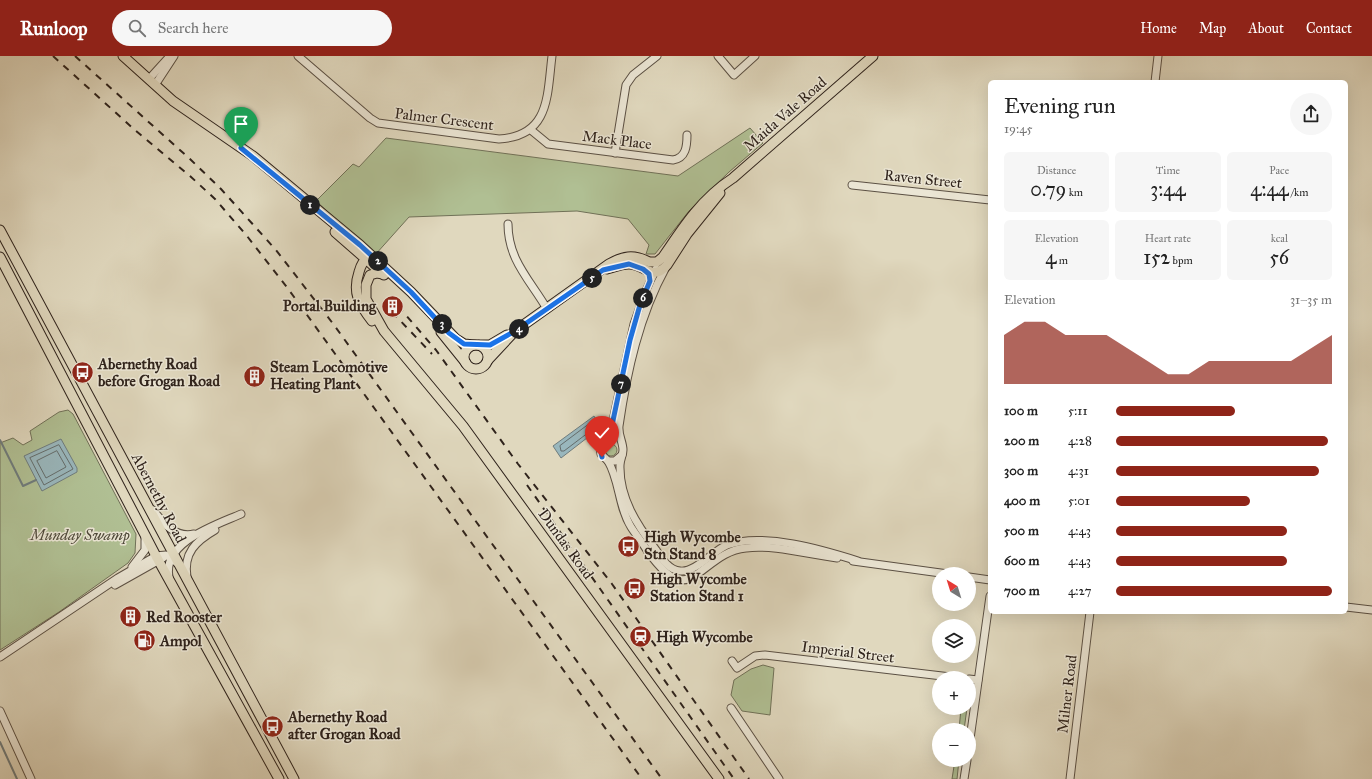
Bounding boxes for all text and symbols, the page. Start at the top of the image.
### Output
search box [112,10,392,46]
text: Runloop [20,17,88,40]
icon: search [126,17,148,39]
text: Search here [158,19,229,37]
text: Home [1140,20,1177,37]
text: Map [1199,20,1226,37]
text: About [1248,20,1284,37]
text: Contact [1306,20,1352,37]
street label: Maida Vale Road [740,73,831,155]
text: Evening run [1004,92,1116,119]
button: share [1290,93,1332,135]
street label: Palmer Crescent [393,104,495,134]
pin [224,107,258,148]
icon: arrive [230,113,252,135]
text: 19:45 [1004,121,1033,137]
street label: Mack Place [581,127,653,153]
text: Distance [1037,164,1076,177]
text: Time [1156,164,1180,177]
text: Pace [1269,164,1289,177]
street label: Raven Street [883,166,964,192]
text: 0.79 [1030,177,1066,201]
text: 3:44 [1150,177,1186,201]
text: 4:44 [1250,177,1289,201]
text: km [1066,186,1083,199]
text: /km [1289,186,1308,199]
pin: 1 [300,195,320,215]
text: 1 [308,198,312,211]
text: Elevation [1035,232,1079,245]
text: Heart rate [1145,232,1191,245]
text: kcal [1271,232,1288,245]
text: 4 [1045,245,1056,269]
text: 152 [1143,245,1170,269]
text: 56 [1270,245,1289,269]
pin: 2 [368,251,388,271]
text: 2 [375,254,381,267]
text: m [1056,254,1068,267]
text: bpm [1170,254,1193,267]
pin: 5 [582,268,602,288]
text: 5 [589,271,595,284]
pin: 6 [633,288,653,308]
text: 6 [640,291,646,304]
text: Elevation [1004,292,1056,308]
text: 31–35 m [1290,292,1332,308]
building icon: Portal Building [379,293,405,319]
place label: Portal Building [283,297,377,316]
pin: 3 [432,314,452,334]
text: 3 [440,317,444,330]
pin: 4 [509,319,529,339]
text: 4 [516,322,522,335]
place label: Abernethy Road before Grogan Road [97,355,220,391]
place label: Steam Locomotive Heating Plant [270,358,389,394]
bus stop icon: Abernethy Road before Grogan Road [69,360,95,386]
building icon: Steam Locomotive Heating Plant [242,363,268,389]
pin: 7 [611,374,631,394]
text: 7 [618,377,624,390]
text: 100 m [1004,403,1038,419]
text: 5:11 [1068,403,1088,419]
pin [585,416,619,457]
icon: check [591,422,613,444]
text: 200 m [1004,433,1039,449]
text: 4:28 [1068,433,1092,449]
street label: Abernethy Road [127,449,190,546]
text: 300 m [1004,463,1038,479]
text: 4:31 [1068,463,1089,479]
text: 400 m [1004,493,1040,509]
text: 5:01 [1068,493,1090,509]
street label: Dundas Road [534,505,598,583]
text: 500 m [1004,523,1039,539]
text: 4:43 [1068,523,1091,539]
park label: Munday Swamp [28,526,130,545]
place label: High Wycombe Stn Stand 8 [644,528,741,563]
bus stop icon: High Wycombe Stn Stand 8 [616,533,642,559]
text: 600 m [1004,553,1040,569]
text: 4:43 [1068,553,1091,569]
north arrow [932,567,976,611]
map controls [932,567,976,767]
place label: High Wycombe Station Stand 1 [650,570,747,605]
bus stop icon: High Wycombe Station Stand 1 [621,575,647,601]
text: 700 m [1004,583,1040,599]
text: 4:27 [1068,583,1092,599]
building icon: Red Rooster [117,604,143,630]
place label: Red Rooster [146,608,222,626]
button: layers [932,619,976,663]
station icon: High Wycombe [627,624,653,650]
fuel station icon: Ampol [131,628,157,654]
place label: High Wycombe [656,628,753,647]
place label: Ampol [159,632,203,651]
street label: Imperial Street [801,637,896,667]
street label: Milner Road [1053,653,1081,734]
button: + [932,671,976,715]
place label: Abernethy Road after Grogan Road [287,708,401,744]
bus stop icon: Abernethy Road after Grogan Road [260,713,286,739]
button: − [932,723,976,767]

